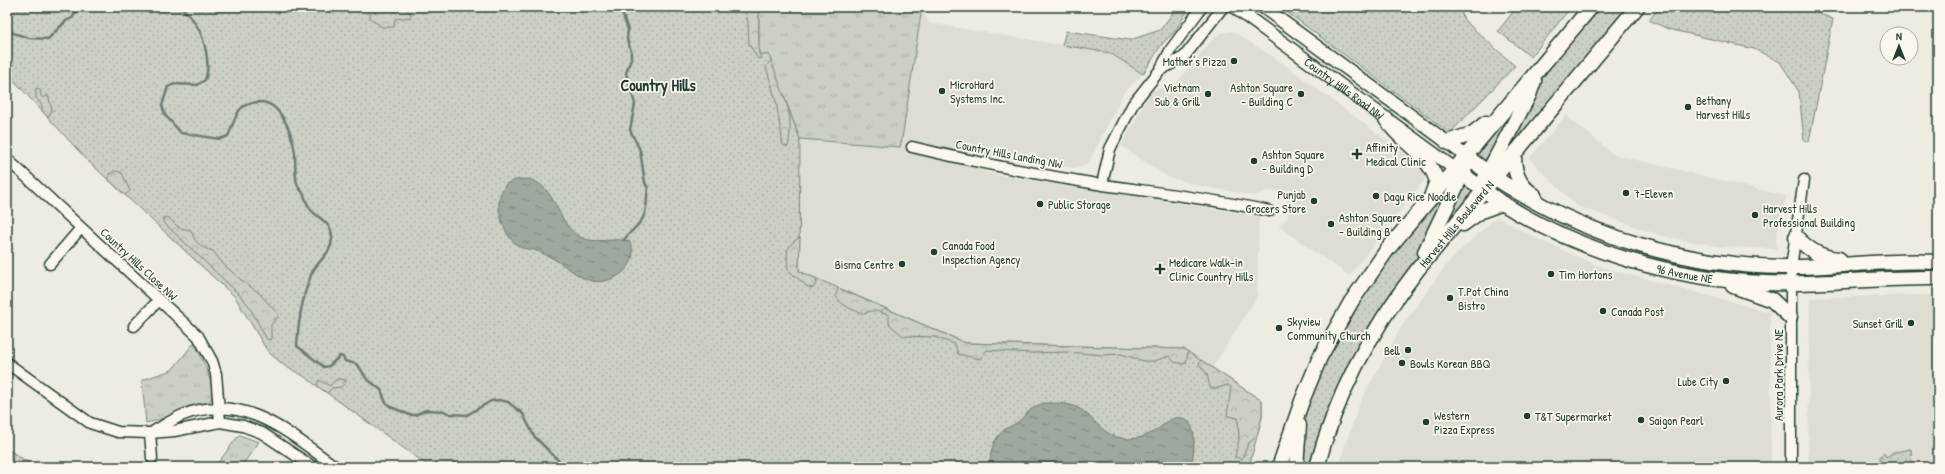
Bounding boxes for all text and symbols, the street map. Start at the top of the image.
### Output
north arrow [1879,26,1919,66]
text: N [1896,29,1902,43]
place label: Mother's Pizza [1163,53,1226,70]
street label: Country Hills Road NW [1301,53,1388,123]
marker: Mother's Pizza [1229,56,1239,66]
district label: Country Hills [620,74,696,97]
place label: MicroHard Systems Inc. [950,76,1005,107]
place label: Vietnam Sub & Grill [1155,79,1201,110]
place label: Ashton Square - Building C [1230,79,1293,110]
marker: MicroHard Systems Inc. [937,86,947,96]
marker: Vietnam Sub & Grill [1203,89,1213,99]
marker: Ashton Square - Building C [1296,89,1306,99]
place label: Bethany Harvest Hills [1696,92,1751,123]
marker: Bethany Harvest Hills [1683,102,1693,112]
street label: Country Hills Landing NW [954,135,1064,173]
place label: Affinity Medical Clinic [1366,139,1426,170]
place label: Ashton Square - Building D [1262,146,1325,177]
marker: Affinity Medical Clinic [1351,148,1363,160]
marker: Ashton Square - Building D [1249,156,1259,166]
street label: Harvest Hills Boulevard N [1415,176,1497,271]
place label: 7-Eleven [1634,185,1673,202]
place label: Punjab Grocers Store [1245,186,1306,217]
place label: Dagu Rice Noodle [1384,188,1457,205]
marker: 7-Eleven [1621,188,1631,198]
marker: Dagu Rice Noodle [1371,191,1381,201]
place label: Public Storage [1048,196,1111,213]
marker: Punjab Grocers Store [1309,196,1319,206]
marker: Public Storage [1035,199,1045,209]
place label: Harvest Hills Professional Building [1763,200,1855,231]
place label: Ashton Square - Building B [1339,209,1402,240]
marker: Harvest Hills Professional Building [1750,210,1760,220]
marker: Ashton Square - Building B [1326,219,1336,229]
street label: Country Hills Close NW [97,224,182,305]
place label: Canada Food Inspection Agency [942,237,1020,268]
marker: Canada Food Inspection Agency [929,247,939,257]
place label: Medicare Walk-in Clinic Country Hills [1169,254,1254,285]
place label: Bisma Centre [835,256,894,273]
marker: Bisma Centre [897,259,907,269]
street label: 96 Avenue NE [1655,259,1715,287]
marker: Medicare Walk-in Clinic Country Hills [1154,263,1166,275]
place label: Tim Hortons [1559,266,1613,283]
marker: Tim Hortons [1546,269,1556,279]
place label: T.Pot China Bistro [1458,283,1508,314]
marker: T.Pot China Bistro [1445,293,1455,303]
place label: Canada Post [1611,303,1665,320]
marker: Canada Post [1598,306,1608,316]
place label: Skyview Community Church [1287,313,1370,344]
place label: Sunset Grill [1853,315,1904,332]
marker: Sunset Grill [1906,318,1916,328]
marker: Skyview Community Church [1274,323,1284,333]
street label: Aurora Park Drive NE [1770,328,1787,421]
place label: Bell [1384,342,1401,359]
marker: Bell [1403,345,1413,355]
place label: Bowls Korean BBQ [1410,355,1491,372]
marker: Bowls Korean BBQ [1397,358,1407,368]
place label: Lube City [1678,373,1718,390]
marker: Lube City [1721,376,1731,386]
place label: Western Pizza Express [1434,407,1495,438]
place label: T&T Supermarket [1535,408,1612,425]
marker: T&T Supermarket [1522,411,1532,421]
place label: Saigon Pearl [1649,412,1704,429]
marker: Saigon Pearl [1636,415,1646,425]
marker: Western Pizza Express [1421,417,1431,427]

